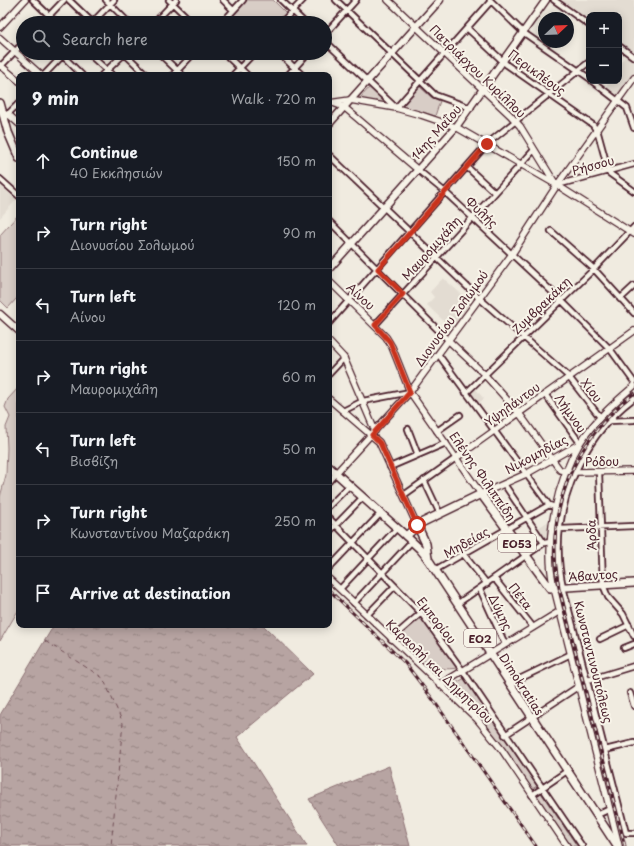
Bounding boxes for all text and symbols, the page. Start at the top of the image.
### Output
north arrow [538,12,574,48]
map controls [586,12,622,84]
button: + [586,12,622,48]
search box [16,16,332,60]
street label: Πατριάρχου Κυρίλλου [426,20,530,122]
icon: search [30,27,52,49]
text: Search here [62,27,148,50]
street label: Περικλέους [504,45,570,99]
button: − [586,48,622,84]
text: 9 min [32,85,79,111]
text: Walk · 720 m [231,89,316,108]
street label: 14ης Μαΐου [407,100,465,164]
route end [478,135,496,153]
text: Continue [70,140,138,163]
icon: ahead [32,150,54,172]
text: 150 m [277,151,316,170]
street label: Ρήσσου [570,151,616,179]
text: 40 Εκκλησιών [70,163,163,182]
street label: Φυλής [462,192,502,232]
text: Turn right [70,212,147,235]
street label: Μαυρομιχάλη [397,212,465,284]
icon: right [32,222,54,244]
text: 90 m [283,223,316,242]
text: Διονυσίου Σολωμού [70,235,195,254]
street label: Διονυσίου Σολωμού [410,266,492,370]
street label: Ζυμβρακάκη [507,272,575,338]
street label: Αίνου [343,278,379,314]
text: Turn left [70,284,136,307]
icon: left [32,294,54,316]
text: 120 m [277,295,316,314]
text: Αίνου [70,307,106,326]
text: Turn right [70,356,147,379]
icon: right [32,366,54,388]
text: 60 m [282,367,316,386]
street label: Χίου [577,374,607,406]
street label: Υψηλάντου [481,378,544,430]
text: Μαυρομιχάλη [70,379,158,398]
street label: Λήμνου [551,390,591,436]
text: Turn left [70,428,136,451]
street label: Ελένης Φιλιππίδη [445,428,521,524]
street label: Νικομηδίας [501,430,571,478]
icon: left [32,438,54,460]
text: 50 m [282,439,316,458]
text: Βισβίζη [70,451,118,470]
street label: Ρόδου [585,452,619,470]
text: Turn right [70,500,147,523]
icon: right [32,510,54,532]
text: 250 m [274,511,316,530]
route start [408,516,426,534]
street label: Άρδα [581,519,601,551]
street label: Μηδείας [440,522,492,562]
text: Κωνσταντίνου Μαζαράκη [70,523,230,542]
road number: ΕΟ53 [498,534,536,552]
street label: Άβαντος [568,564,618,586]
street label: Πέτα [505,579,537,613]
text: Arrive at destination [70,581,231,604]
icon: arrive [32,582,54,604]
street label: Δύμης [485,591,517,633]
street label: Εμπορίου [413,593,461,647]
street label: Κωνσταντινουπόλεως [570,599,618,725]
street label: Καραολή και Δημητρίου [382,615,498,727]
road number: ΕΟ2 [464,629,496,647]
street label: Dimokratias [495,649,549,719]

